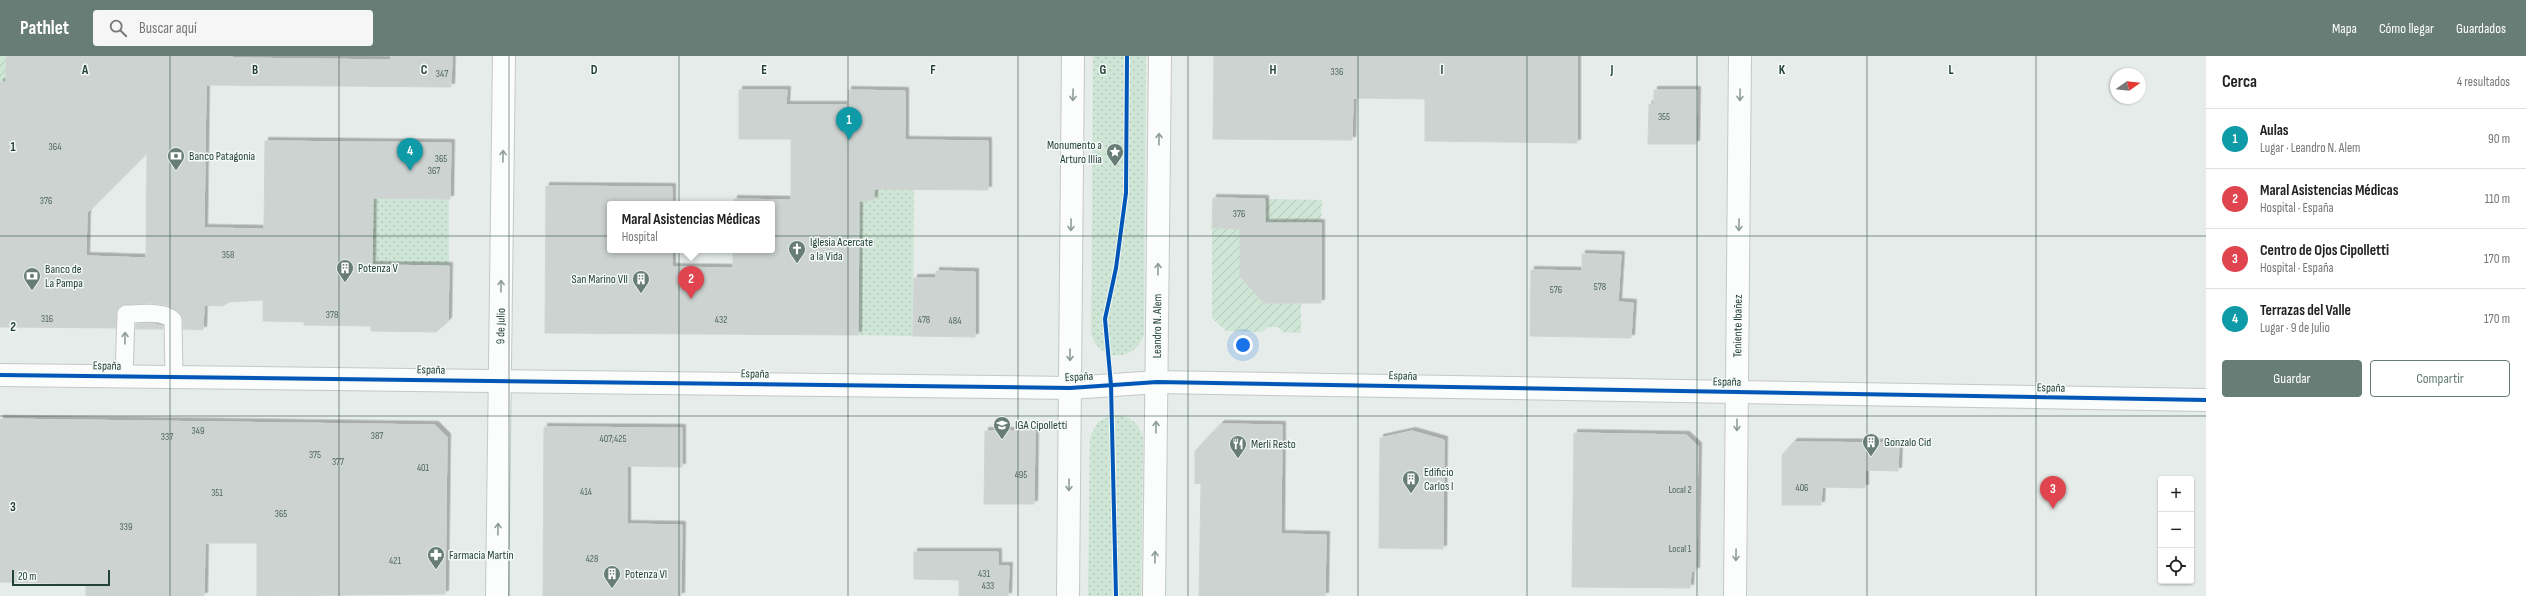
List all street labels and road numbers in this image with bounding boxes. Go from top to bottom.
street label: Leandro N. Alem [1149,293,1165,358]
street label: Teniente Ibañez [1730,294,1745,358]
street label: 9 de Julio [493,308,508,344]
street label: España [93,358,122,374]
street label: España [417,362,446,378]
street label: España [741,366,770,382]
street label: España [1388,368,1418,384]
street label: España [1064,369,1094,385]
street label: España [1713,374,1742,390]
street label: España [2037,380,2066,396]

